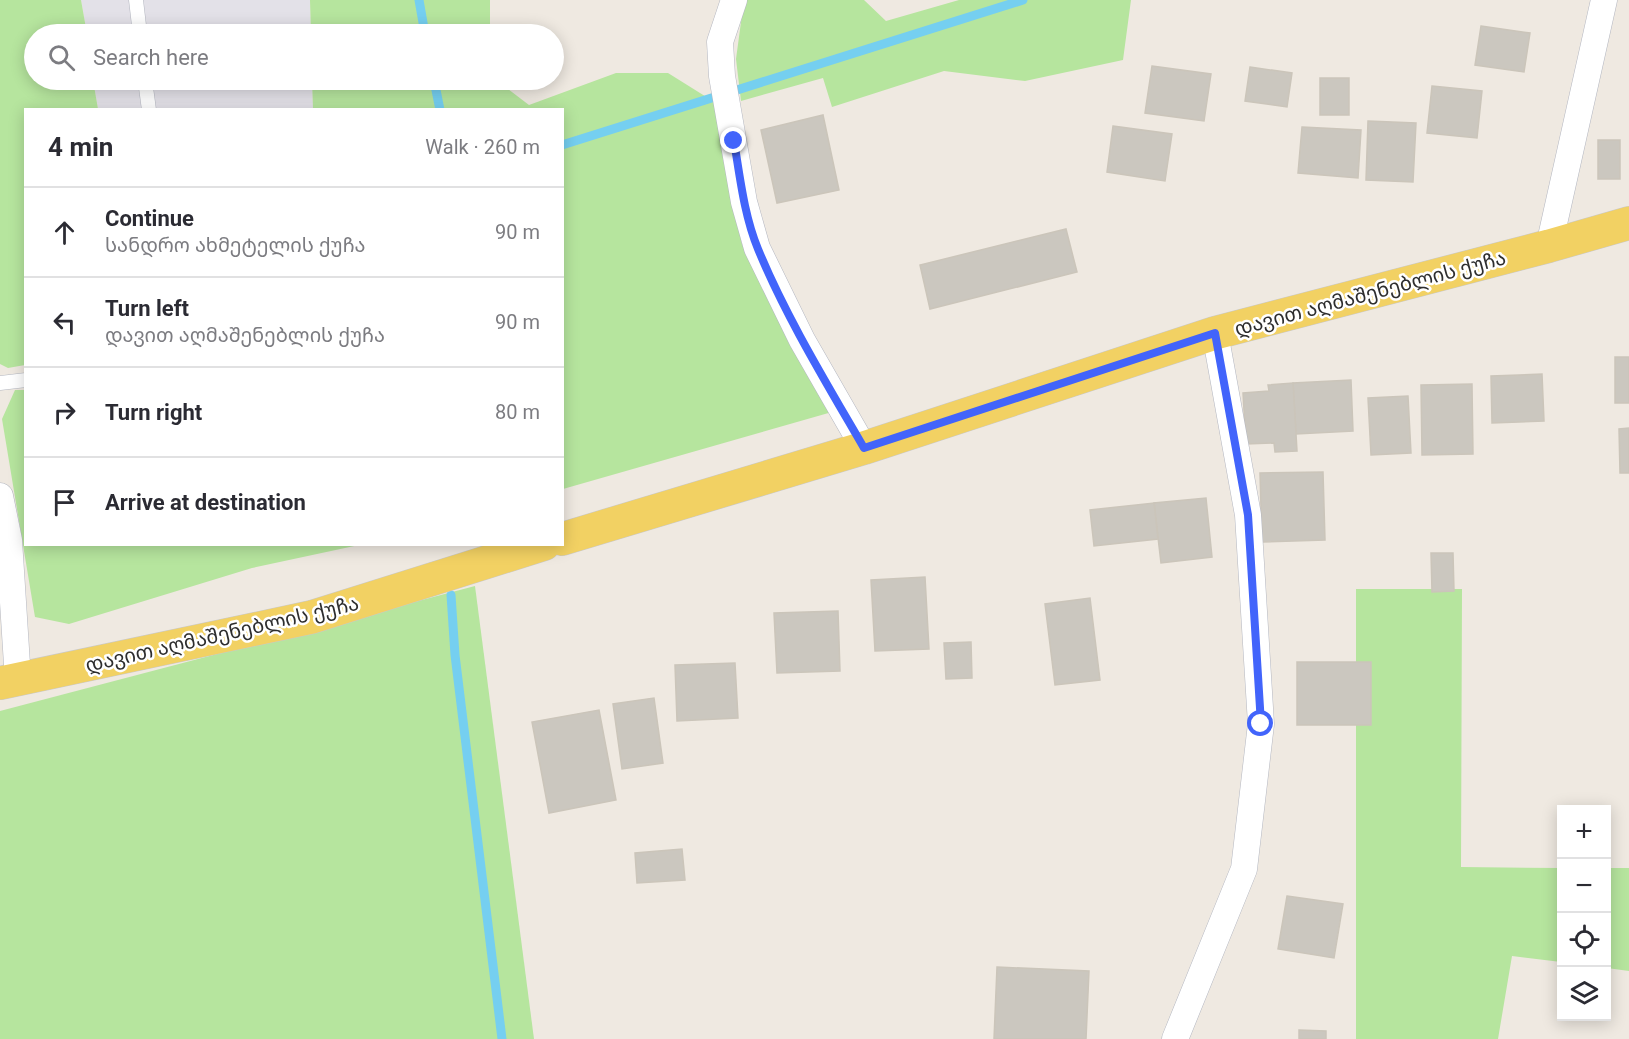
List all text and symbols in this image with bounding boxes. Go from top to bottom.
search box [24,24,564,90]
icon: search [45,41,78,74]
text: Search here [93,45,209,70]
route end [720,127,746,153]
text: 4 min [48,132,113,162]
text: Walk · 260 m [425,135,540,159]
text: Continue [105,206,194,231]
icon: ahead [48,216,81,249]
text: 90 m [495,220,540,244]
text: სანდრო ახმეტელის ქუჩა [105,233,366,257]
street label: დავით აღმაშენებლის ქუჩა [1232,245,1509,342]
text: Turn left [105,296,189,321]
icon: left [48,306,81,339]
text: 90 m [495,310,540,334]
text: დავით აღმაშენებლის ქუჩა [105,323,385,347]
icon: right [48,396,81,429]
text: Turn right [105,400,202,425]
text: 80 m [495,400,540,424]
icon: arrive [48,486,81,519]
text: Arrive at destination [105,490,306,515]
street label: დავით აღმაშენებლის ქუჩა [83,591,361,678]
route start [1247,710,1273,736]
map controls [1557,805,1611,1021]
button: + [1557,805,1611,859]
button: − [1557,859,1611,913]
button: locate [1557,913,1611,967]
button: layers [1557,967,1611,1021]

